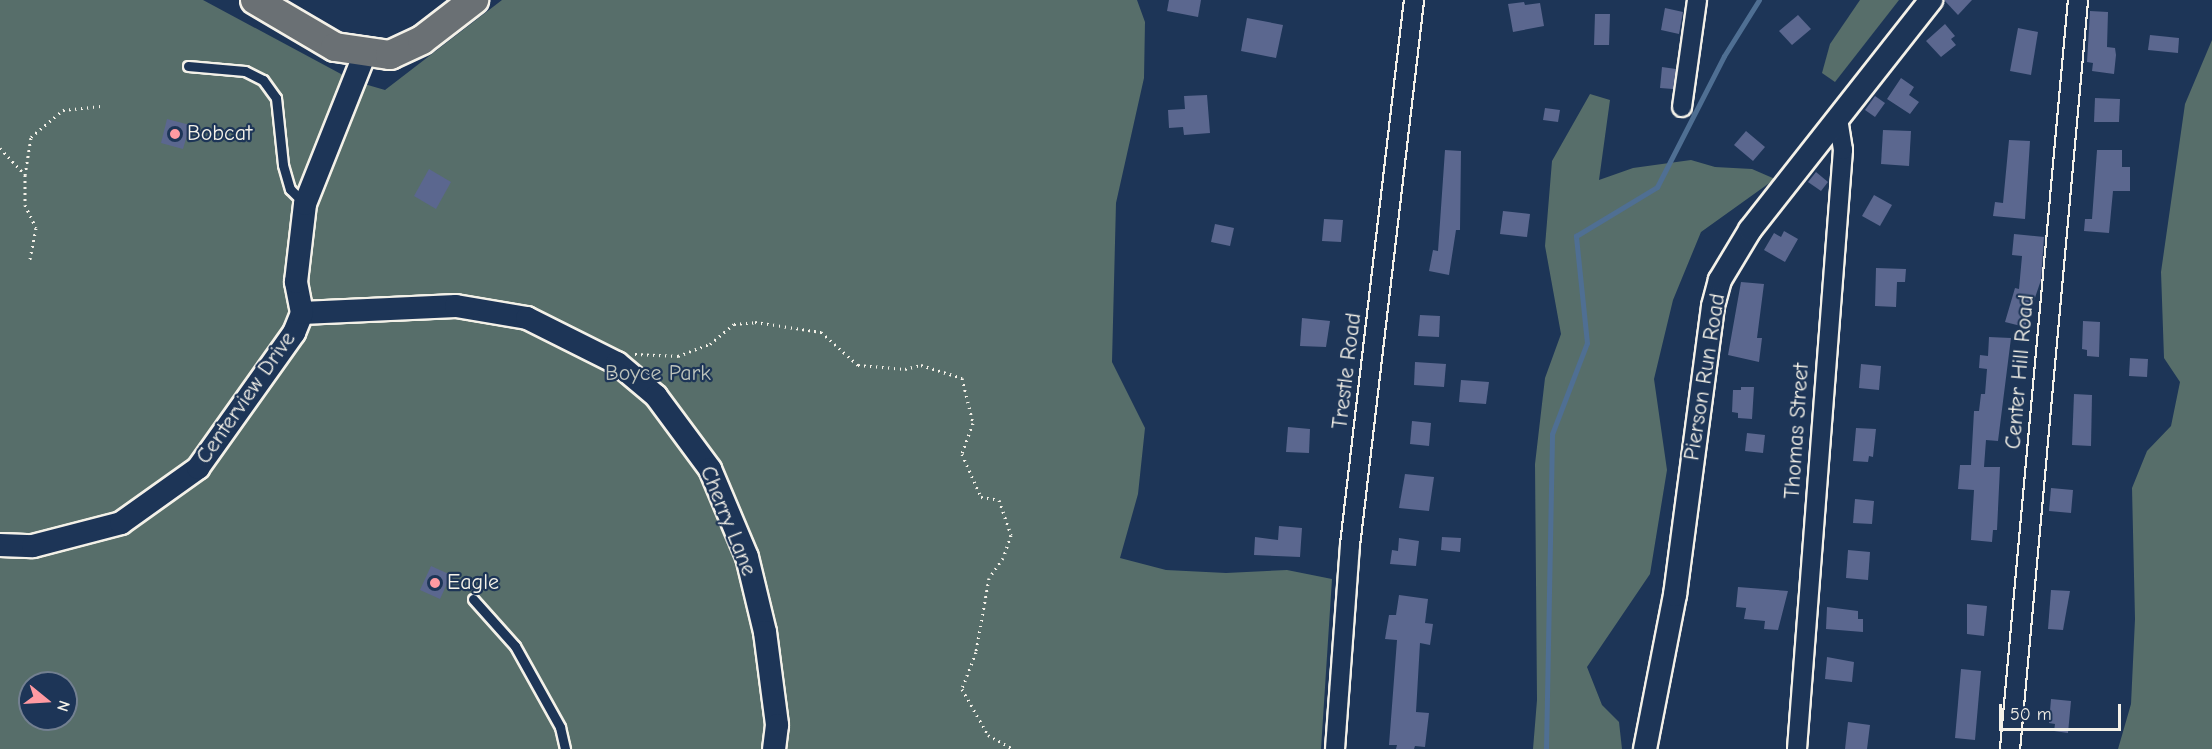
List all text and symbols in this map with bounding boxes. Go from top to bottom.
place label: Bobcat [187,121,252,147]
marker: Bobcat [168,127,182,141]
street label: Pierson Run Road [1679,292,1731,462]
street label: Center Hill Road [2000,294,2040,450]
street label: Trestle Road [1327,311,1367,431]
street label: Centerview Drive [191,327,301,469]
park label: Boyce Park [605,361,711,387]
street label: Thomas Street [1779,362,1815,500]
street label: Cherry Lane [694,462,762,580]
place label: Eagle [447,570,499,596]
marker: Eagle [428,576,442,590]
north arrow [18,671,78,731]
scale bar [2002,692,2124,730]
text: N [53,698,73,714]
text: 50 m [2010,704,2052,725]

